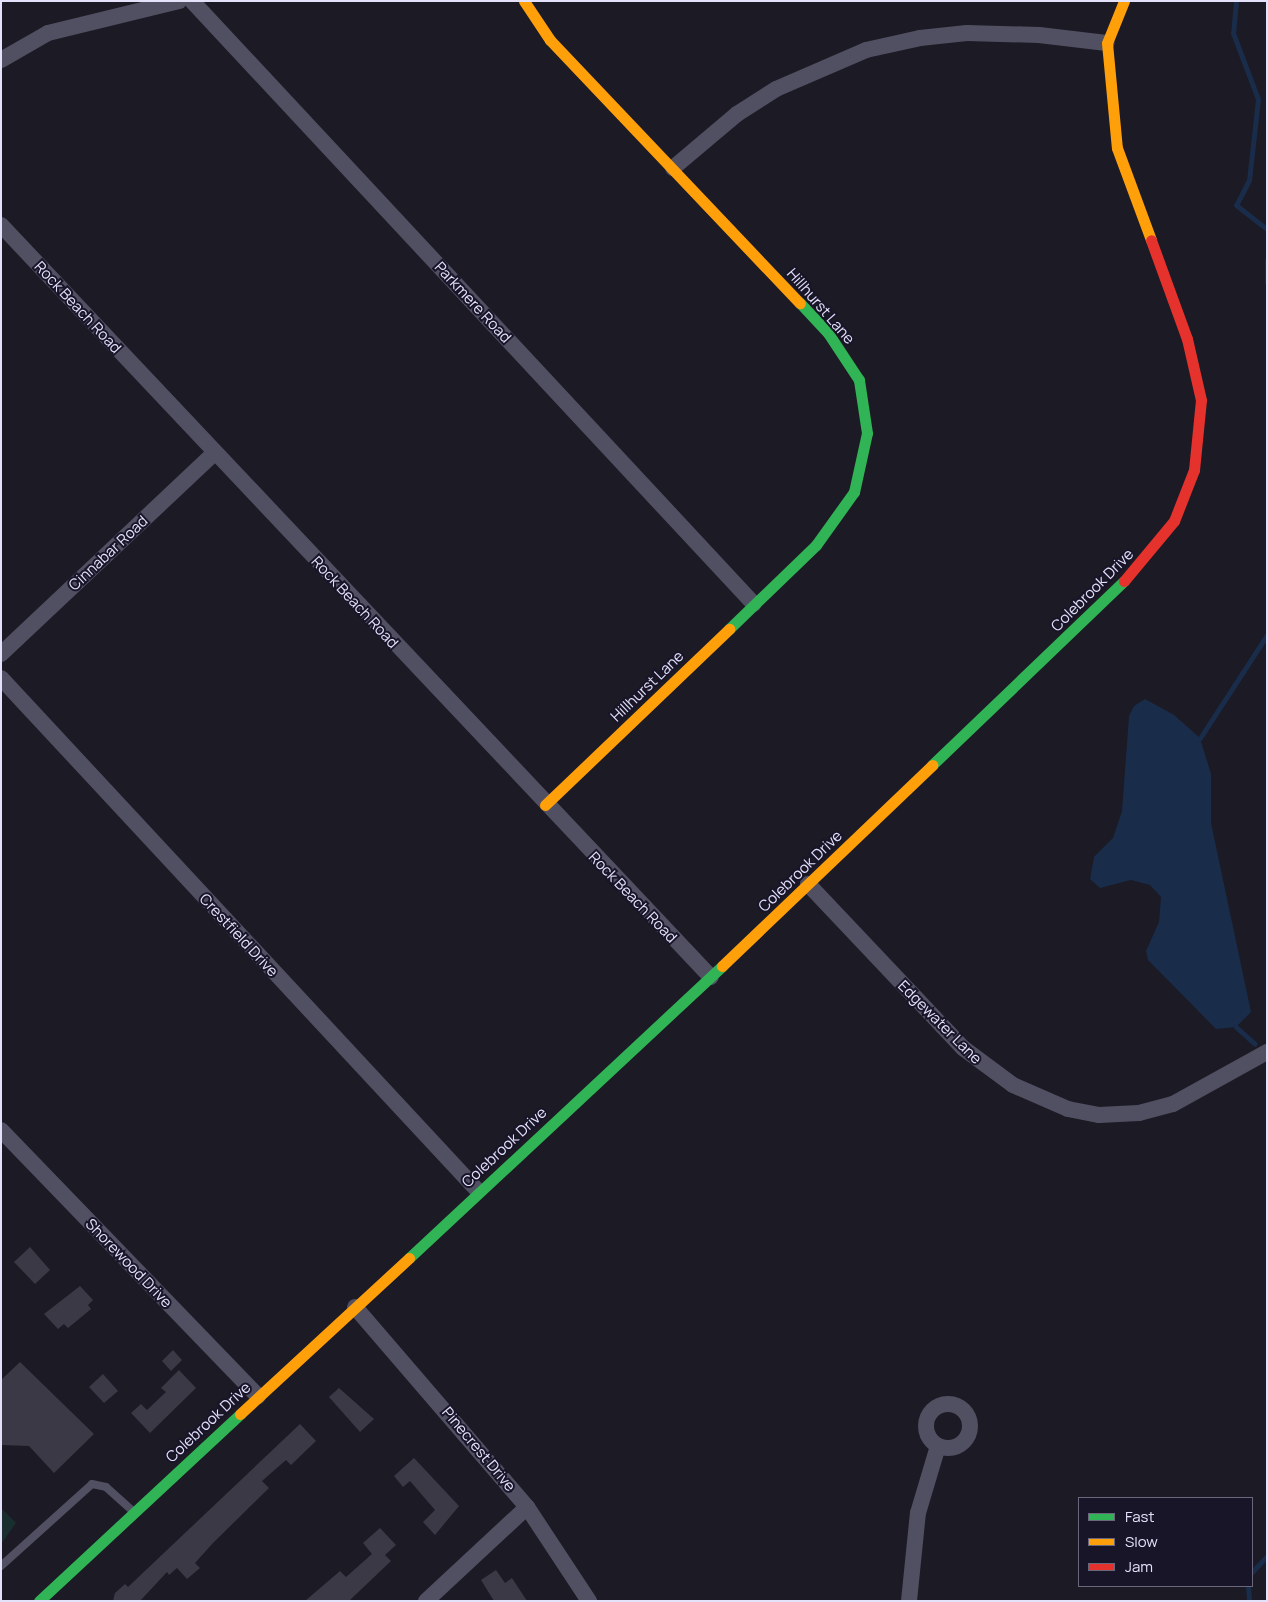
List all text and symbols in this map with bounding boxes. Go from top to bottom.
street label: Rock Beach Road [31,257,125,357]
street label: Parkmere Road [431,258,515,346]
street label: Hillhurst Lane [783,265,859,347]
street label: Cinnabar Road [65,512,151,594]
street label: Colebrook Drive [1047,545,1137,635]
street label: Rock Beach Road [308,552,402,652]
street label: Hillhurst Lane [607,647,687,725]
street label: Colebrook Drive [754,827,846,915]
street label: Rock Beach Road [585,848,681,946]
street label: Crestfield Drive [196,890,282,980]
street label: Edgewater Lane [895,977,985,1067]
street label: Colebrook Drive [458,1103,550,1191]
street label: Shorewood Drive [82,1215,176,1311]
street label: Colebrook Drive [162,1378,254,1466]
street label: Pinecrest Drive [439,1403,519,1495]
legend [1078,1497,1253,1587]
text: Fast [1125,1506,1154,1527]
text: Slow [1125,1531,1158,1552]
text: Jam [1125,1556,1153,1577]

